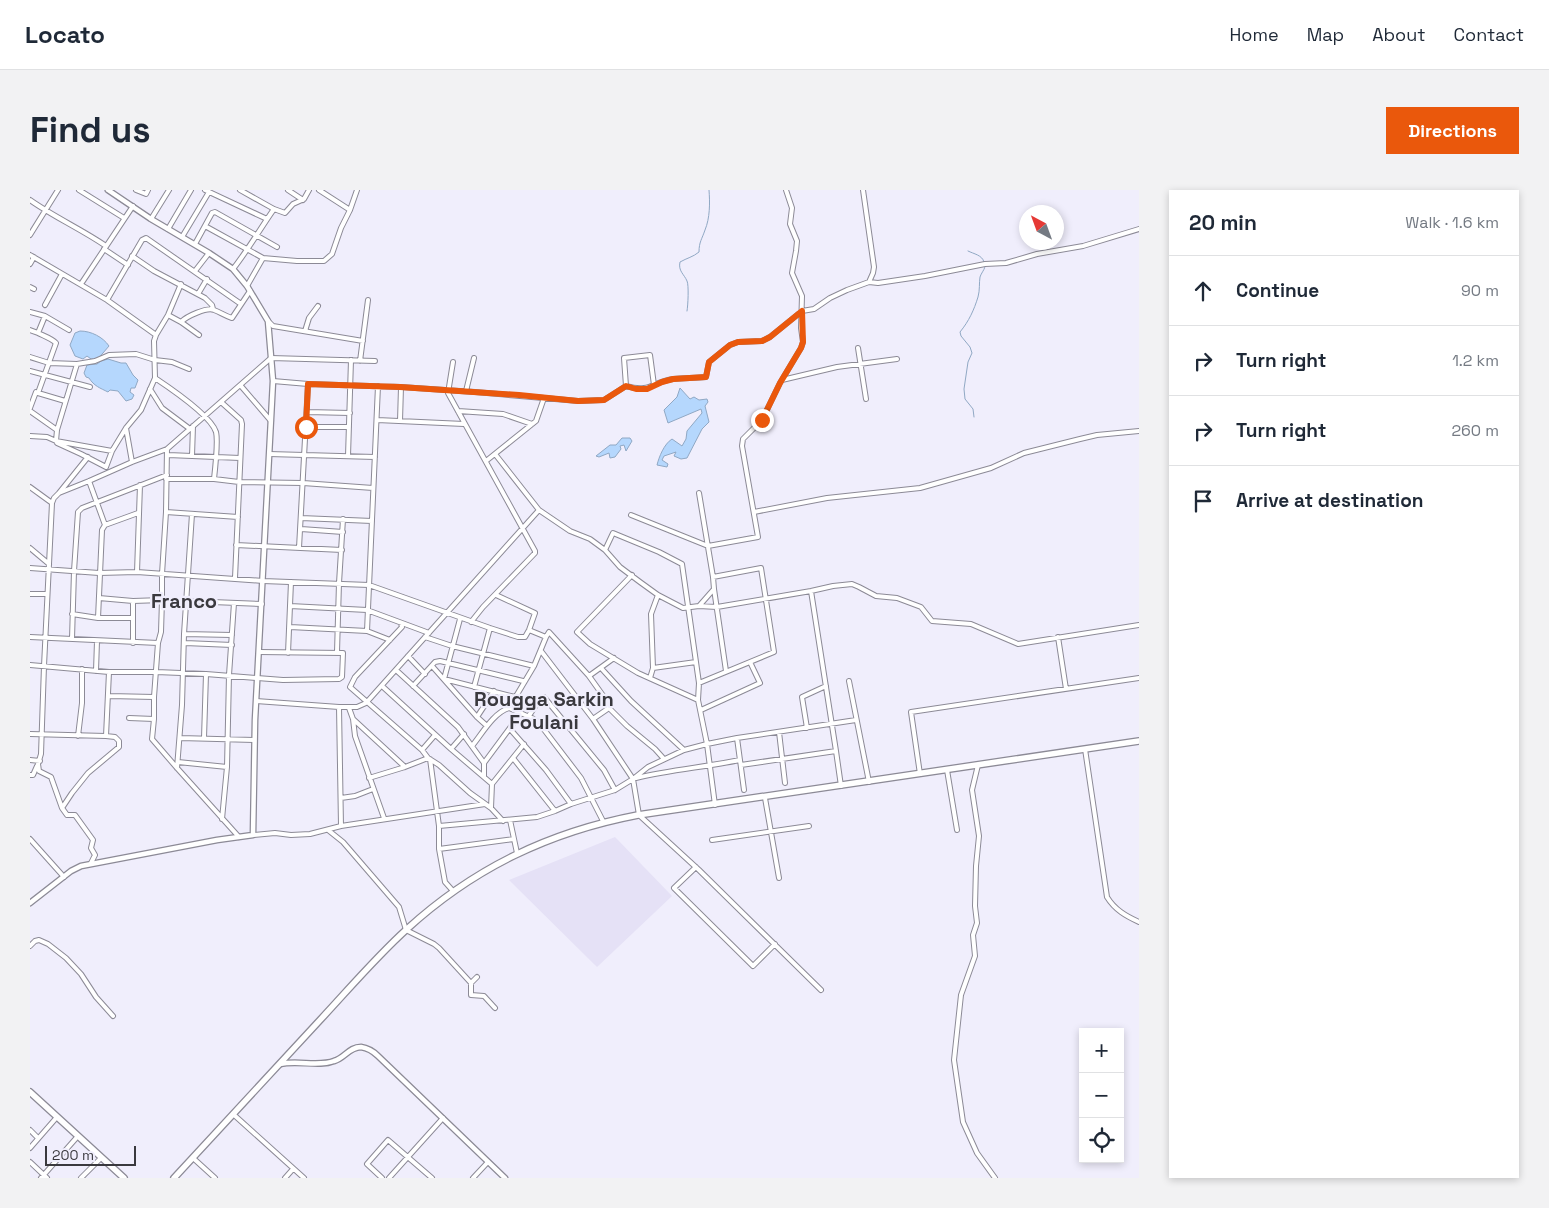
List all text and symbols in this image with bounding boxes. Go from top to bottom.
text: Locato [25,19,105,50]
text: Home [1230,23,1279,46]
text: Map [1307,23,1344,46]
text: About [1372,23,1426,46]
text: Contact [1454,23,1524,46]
button: Directions [1386,107,1519,154]
text: Find us [30,108,151,152]
north arrow [1019,205,1064,250]
text: 20 min [1189,209,1257,236]
text: Walk · 1.6 km [1405,212,1499,233]
icon: ahead [1189,277,1217,305]
text: Continue [1236,278,1319,303]
text: 90 m [1461,280,1499,301]
icon: right [1189,347,1217,375]
text: Turn right [1236,348,1326,373]
text: 1.2 km [1452,350,1499,371]
route end [751,409,774,432]
route start [295,416,318,439]
icon: right [1189,417,1217,445]
text: Turn right [1236,418,1326,443]
text: 260 m [1451,420,1499,441]
icon: arrive [1189,487,1217,515]
text: Arrive at destination [1236,488,1424,513]
district label: Franco [151,588,217,614]
district label: Rougga Sarkin Foulani [474,686,614,735]
map controls [1079,1028,1124,1163]
button: + [1079,1028,1124,1073]
button: − [1079,1073,1124,1118]
button: locate [1079,1118,1124,1163]
scale bar [45,1143,136,1166]
text: 200 m [52,1146,94,1164]

